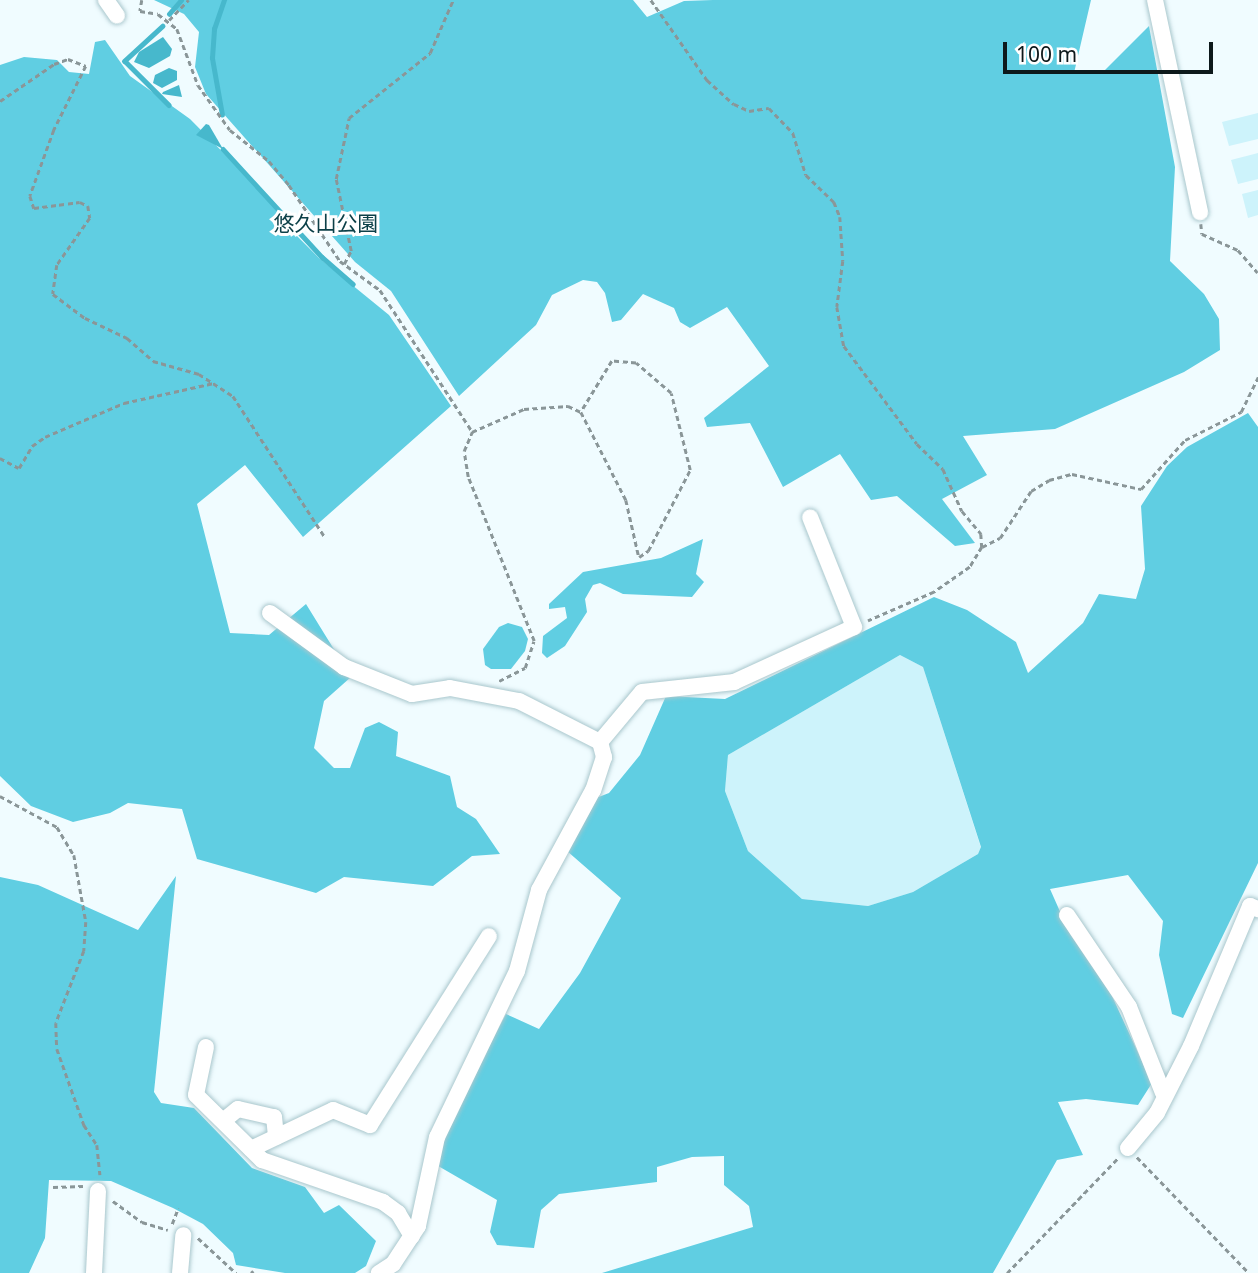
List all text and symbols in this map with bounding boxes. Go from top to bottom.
scale bar [1006,28,1216,72]
text: 100 m [1016,40,1077,68]
park label: 悠久山公園 [274,210,378,236]

